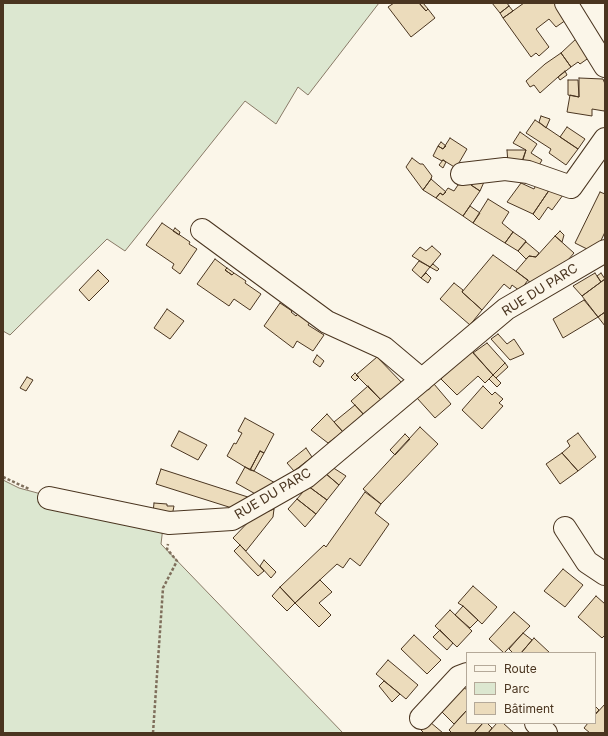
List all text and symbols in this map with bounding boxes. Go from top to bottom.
street label: RUE DU PARC [499,260,581,320]
street label: RUE DU PARC [232,465,314,523]
legend [466,652,596,724]
text: Route [504,661,537,676]
text: Parc [504,681,530,696]
text: Bâtiment [504,701,554,716]

